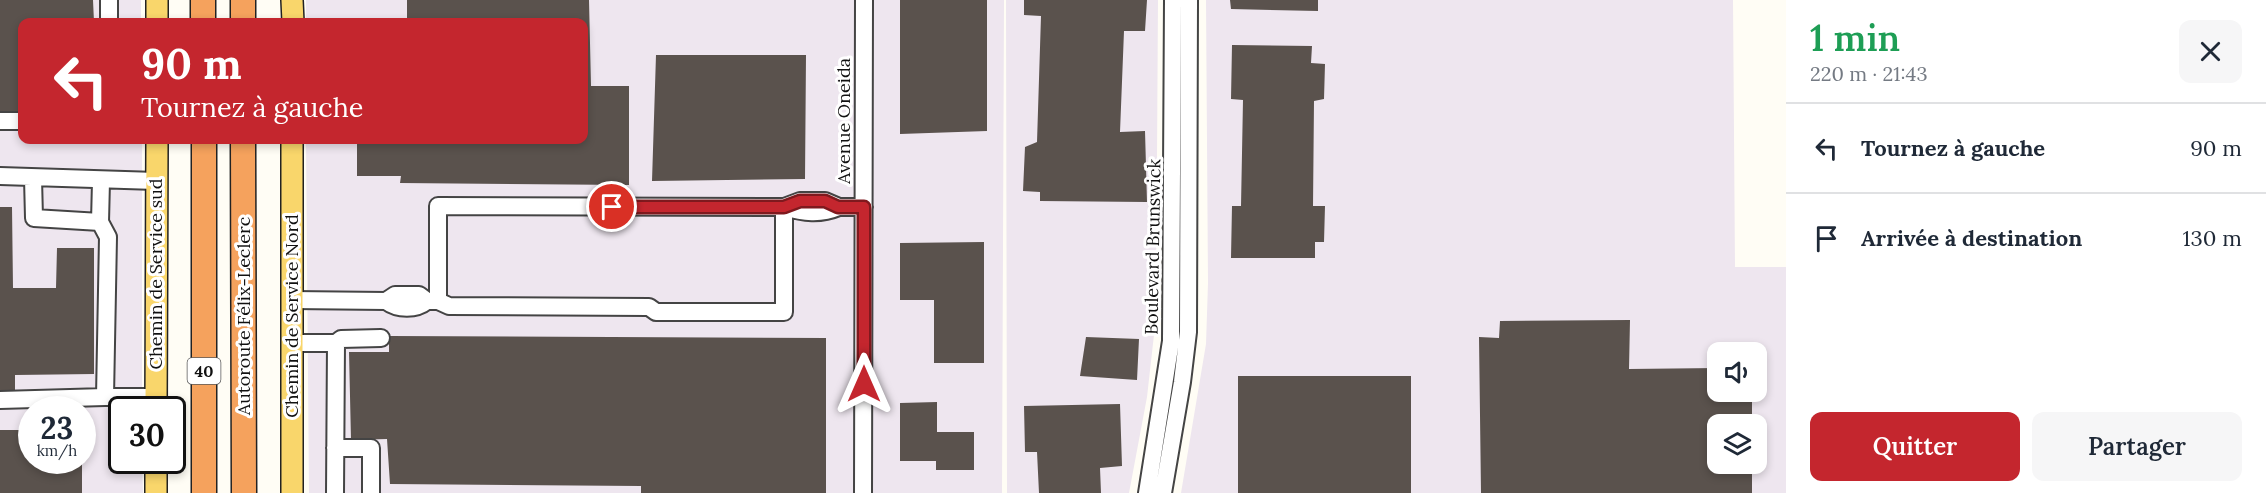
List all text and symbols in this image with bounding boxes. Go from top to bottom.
text: 1 min [1810,15,1900,61]
button: close [2179,20,2242,83]
text: 90 m [141,37,242,91]
icon: left [42,42,120,120]
street label: Avenue Oneida [832,58,855,185]
text: 220 m · 21:43 [1810,61,1928,86]
text: Tournez à gauche [141,90,364,124]
icon: left [1810,132,1843,165]
text: Tournez à gauche [1861,134,2045,162]
text: 90 m [2190,134,2242,162]
street label: Boulevard Brunswick [1139,158,1166,335]
street label: Chemin de Service sud [144,178,167,370]
pin [586,181,637,232]
icon: arrive [595,190,628,223]
street label: Chemin de Service Nord [280,214,303,418]
street label: Autoroute Félix-Leclerc [232,217,255,416]
icon: arrive [1810,222,1843,255]
text: Arrivée à destination [1861,224,2082,252]
text: 130 m [2183,224,2242,252]
map controls [1707,342,1767,474]
button: sound [1707,342,1767,402]
position arrow [832,352,896,416]
road number: 40 [188,358,220,384]
speed limit sign: 30 [108,396,186,474]
text: 23 [41,409,73,447]
button: Quitter [1810,412,2020,481]
button: Partager [2032,412,2242,481]
button: layers [1707,414,1767,474]
text: km/h [37,441,77,460]

